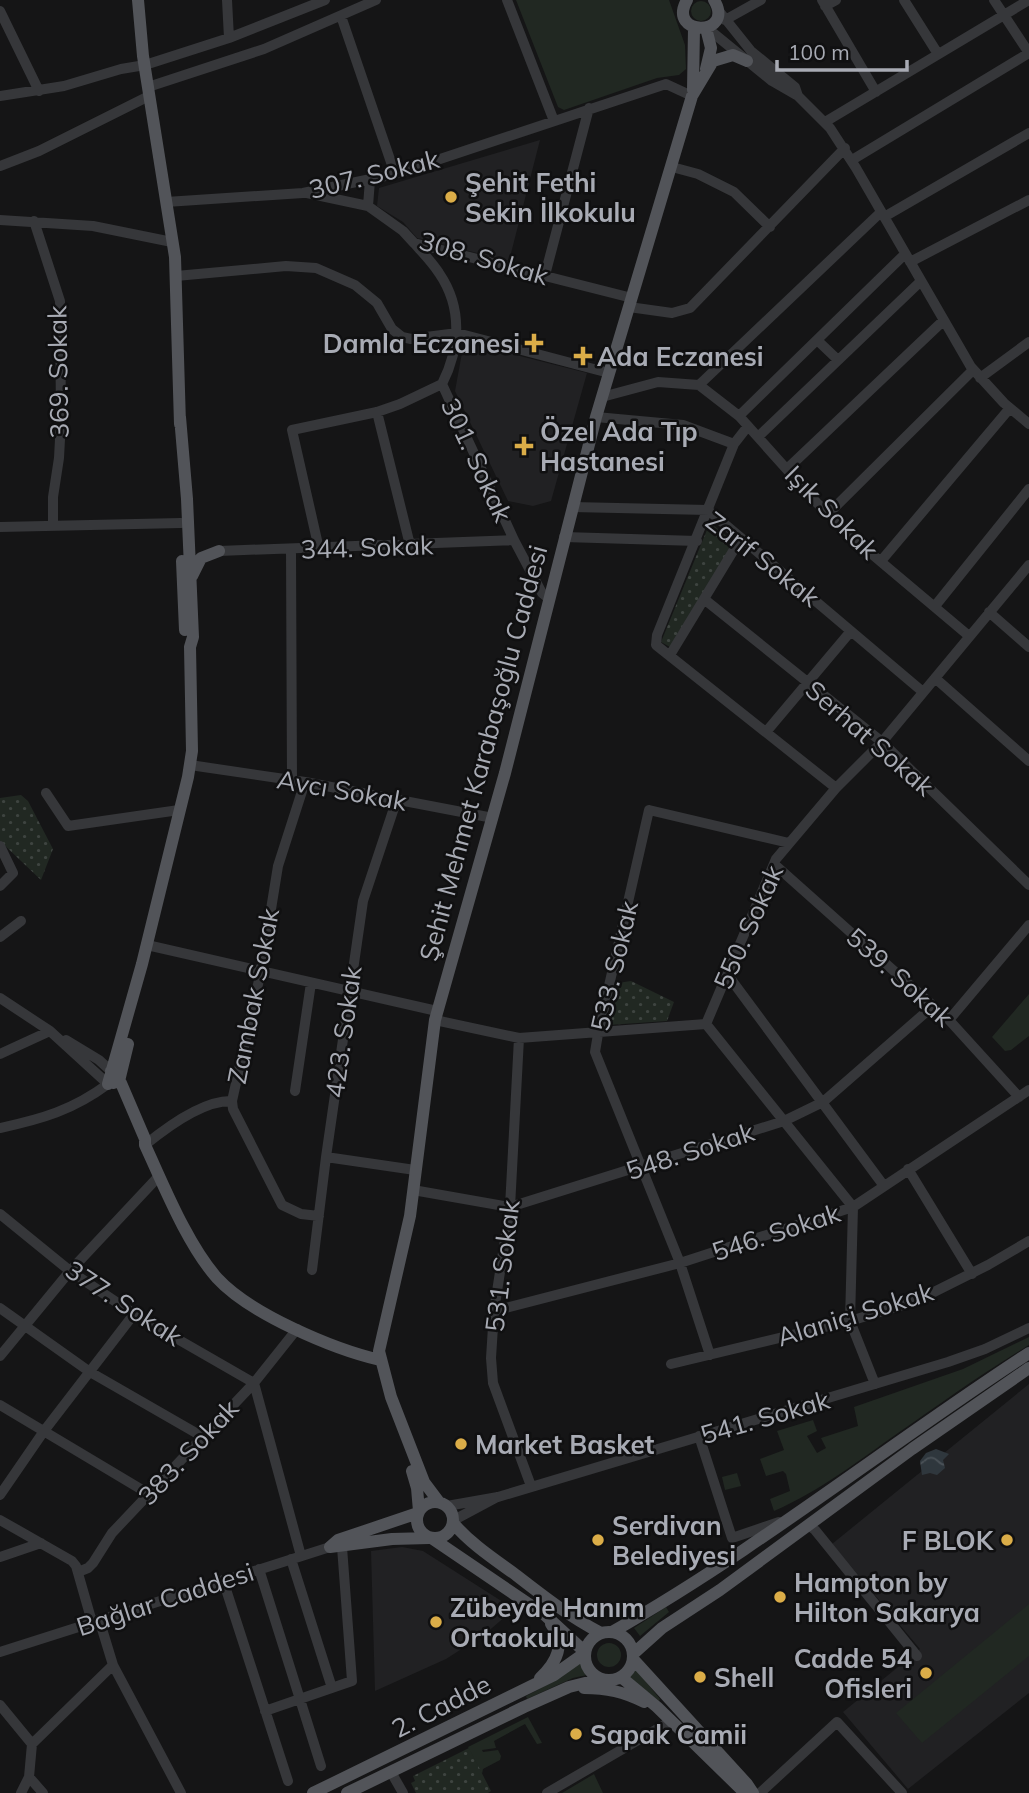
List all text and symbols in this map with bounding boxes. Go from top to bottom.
scale bar [777,28,906,72]
text: 100 m [788,39,850,65]
street label: 307. Sokak [306,142,443,206]
place label: Şehit Fethi Sekin İlkokulu [465,166,636,229]
marker: Şehit Fethi Sekin İlkokulu [443,189,459,205]
street label: 308. Sokak [416,224,553,292]
street label: 369. Sokak [40,305,76,439]
place label: Damla Eczanesi [323,327,520,360]
marker: Damla Eczanesi [526,335,542,351]
place label: Ada Eczanesi [597,340,764,373]
marker: Ada Eczanesi [575,348,591,364]
street label: 301. Sokak [434,393,520,528]
place label: Özel Ada Tıp Hastanesi [540,415,698,478]
marker: Özel Ada Tıp Hastanesi [514,436,534,456]
street label: Işık Sokak [778,458,886,566]
street label: Zarif Sokak [700,504,827,614]
street label: 344. Sokak [300,528,435,566]
street label: Şehit Mehmet Karabaşoğlu Caddesi [412,541,554,965]
street label: Serhat Sokak [799,673,942,803]
street label: Avcı Sokak [275,762,410,818]
street label: 550. Sokak [706,859,790,994]
street label: 533. Sokak [583,897,645,1034]
street label: Zambak Sokak [220,905,286,1087]
street label: 539. Sokak [840,920,961,1034]
street label: 423. Sokak [317,963,369,1100]
street label: 548. Sokak [622,1115,759,1187]
street label: 546. Sokak [708,1196,845,1268]
street label: 531. Sokak [478,1197,527,1334]
street label: 377. Sokak [59,1253,189,1353]
street label: Alaniçi Sokak [773,1274,938,1353]
street label: 541. Sokak [697,1383,834,1451]
street label: 383. Sokak [131,1392,246,1512]
place label: Market Basket [475,1428,655,1461]
marker: Market Basket [453,1436,469,1452]
place label: Serdivan Belediyesi [612,1509,736,1572]
place label: F BLOK [902,1524,995,1557]
marker: Serdivan Belediyesi [590,1532,606,1548]
marker: F BLOK [999,1532,1015,1548]
street label: Bağlar Caddesi [72,1555,258,1643]
place label: Hampton by Hilton Sakarya [794,1566,980,1629]
marker: Hampton by Hilton Sakarya [772,1589,788,1605]
place label: Zübeyde Hanım Ortaokulu [450,1591,645,1654]
marker: Zübeyde Hanım Ortaokulu [428,1614,444,1630]
place label: Cadde 54 Ofisleri [794,1642,912,1705]
place label: Shell [714,1661,774,1694]
marker: Cadde 54 Ofisleri [918,1665,934,1681]
street label: 2. Cadde [386,1667,496,1745]
marker: Shell [692,1669,708,1685]
place label: Sapak Camii [590,1718,747,1751]
marker: Sapak Camii [568,1726,584,1742]

